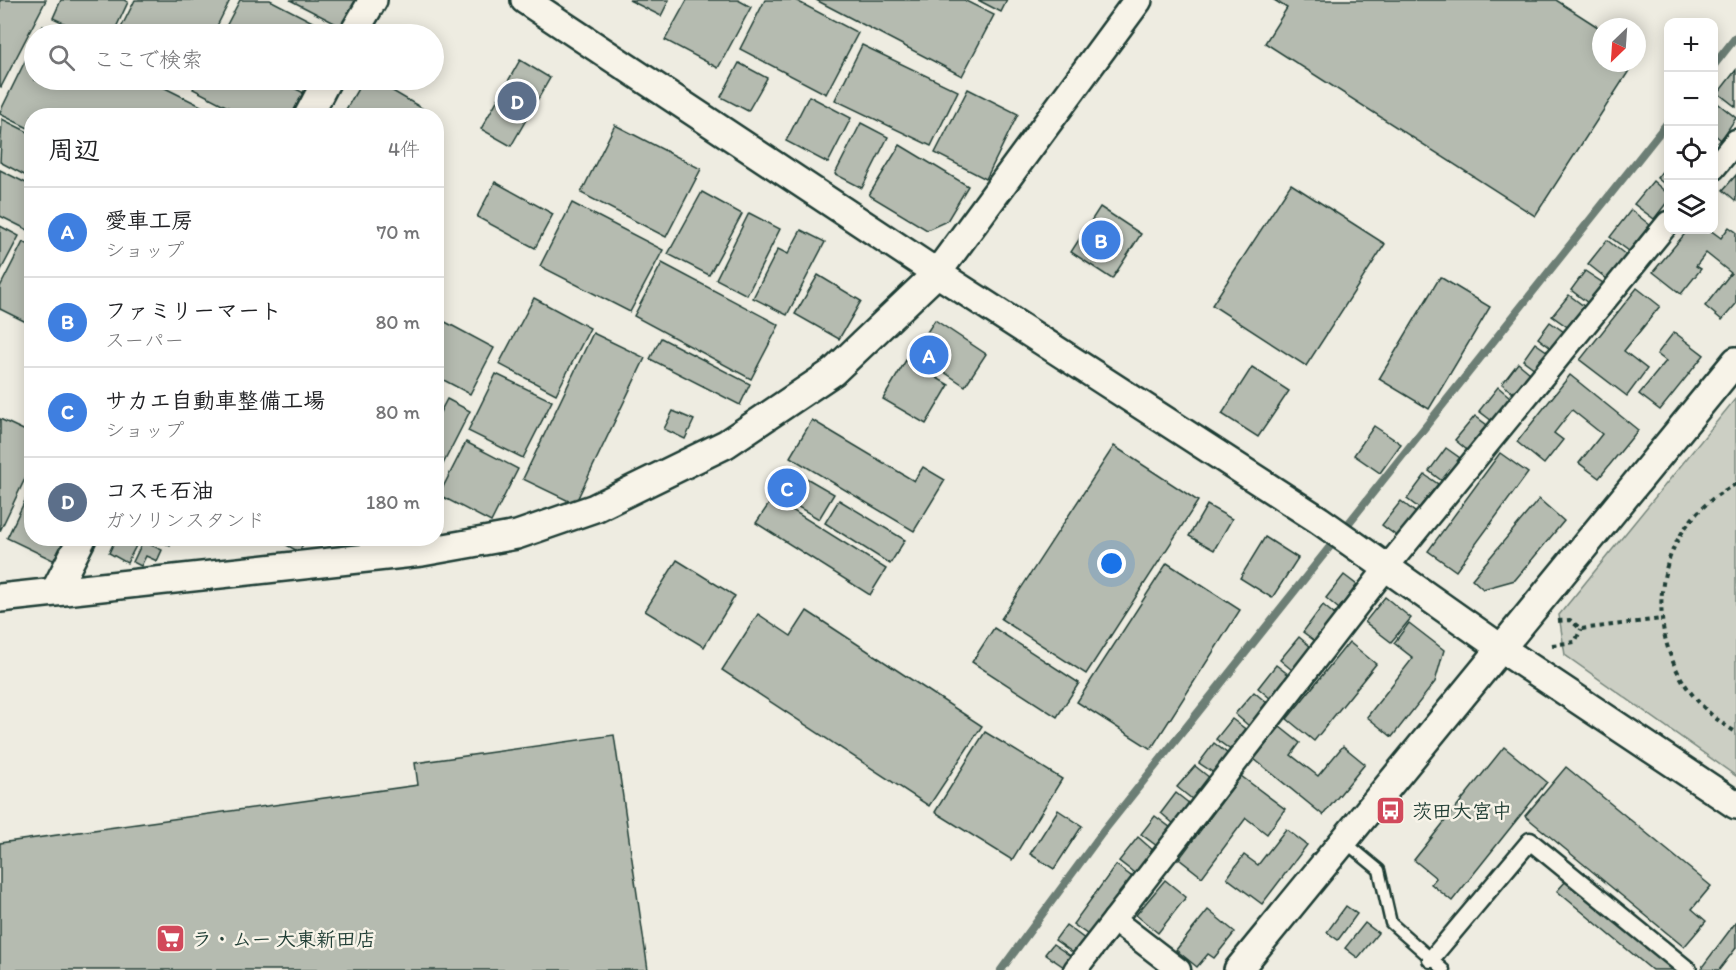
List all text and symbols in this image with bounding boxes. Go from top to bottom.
north arrow [1592,18,1646,72]
map controls [1664,18,1718,234]
button: + [1664,18,1718,72]
search box [24,24,444,90]
icon: search [45,41,78,74]
text: ここで検索 [93,46,203,73]
button: − [1664,72,1718,126]
pin: D [498,78,536,124]
button: locate [1664,126,1718,180]
text: 周辺 [48,134,100,166]
text: 4件 [388,137,420,161]
button: layers [1664,180,1718,234]
text: 愛車工房 [105,207,193,234]
pin: B [1082,218,1120,262]
text: A [61,220,74,244]
text: 70 m [376,220,420,244]
text: ショップ [105,238,184,262]
text: ファミリーマート [105,297,282,324]
text: B [61,310,74,334]
text: 80 m [375,310,420,334]
text: スーパー [105,328,184,352]
pin: A [910,332,948,378]
text: サカエ自動車整備工場 [105,387,325,414]
text: C [61,400,74,424]
text: 80 m [375,400,420,424]
text: ショップ [105,418,184,442]
pin: C [768,466,806,510]
text: コスモ石油 [105,477,214,504]
text: D [61,490,74,514]
text: 180 m [366,490,420,514]
text: ガソリンスタンド [105,508,265,532]
your location [1097,549,1126,578]
bus stop icon: 茨田大宮中 [1375,795,1407,827]
place label: 茨田大宮中 [1412,799,1512,823]
supermarket icon: ラ・ムー 大東新田店 [155,923,187,955]
place label: ラ・ムー 大東新田店 [192,927,376,951]

